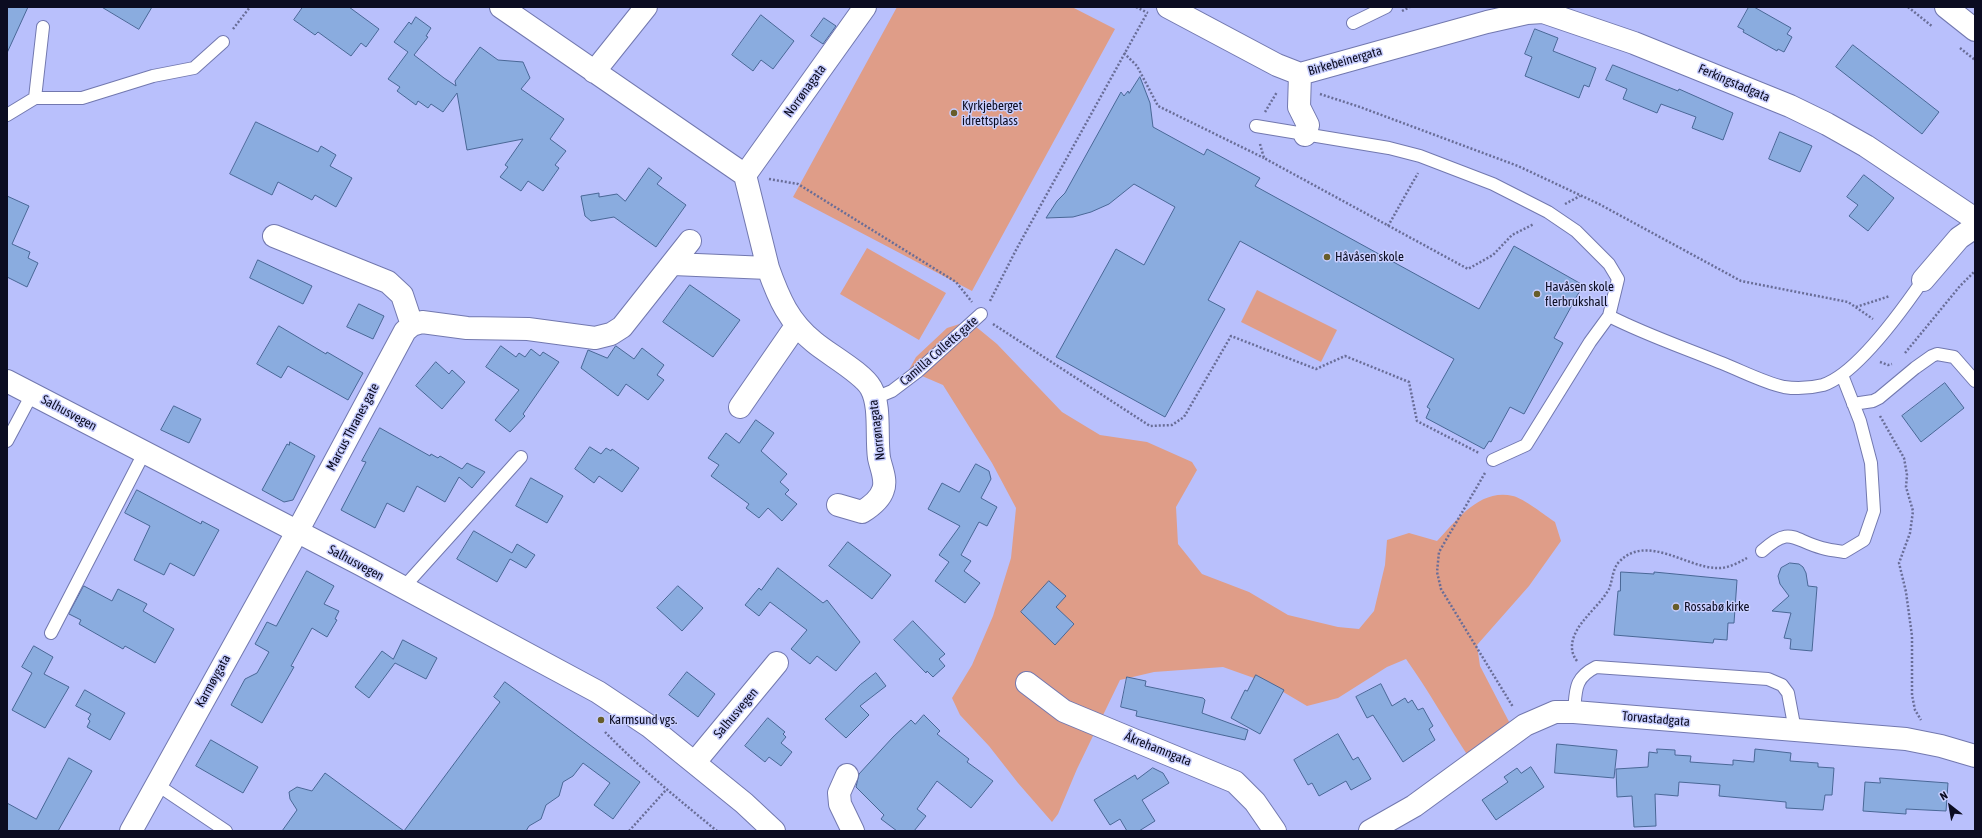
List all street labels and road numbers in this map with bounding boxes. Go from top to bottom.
street label: Birkebeinergata [1306,43,1384,79]
street label: Ferkingstadgata [1696,61,1772,105]
street label: Norrønagata [781,62,829,120]
street label: Camilla Colletts gate [897,313,981,389]
street label: Marcus Thranes gate [323,381,383,473]
street label: Salhusvegen [39,392,99,434]
street label: Norrønagata [866,399,888,461]
street label: Salhusvegen [326,542,386,584]
street label: Karmøygata [192,652,234,710]
street label: Salhusvegen [710,685,762,741]
street label: Torvastadgata [1622,708,1690,730]
street label: Åkrehamngata [1122,728,1194,770]

